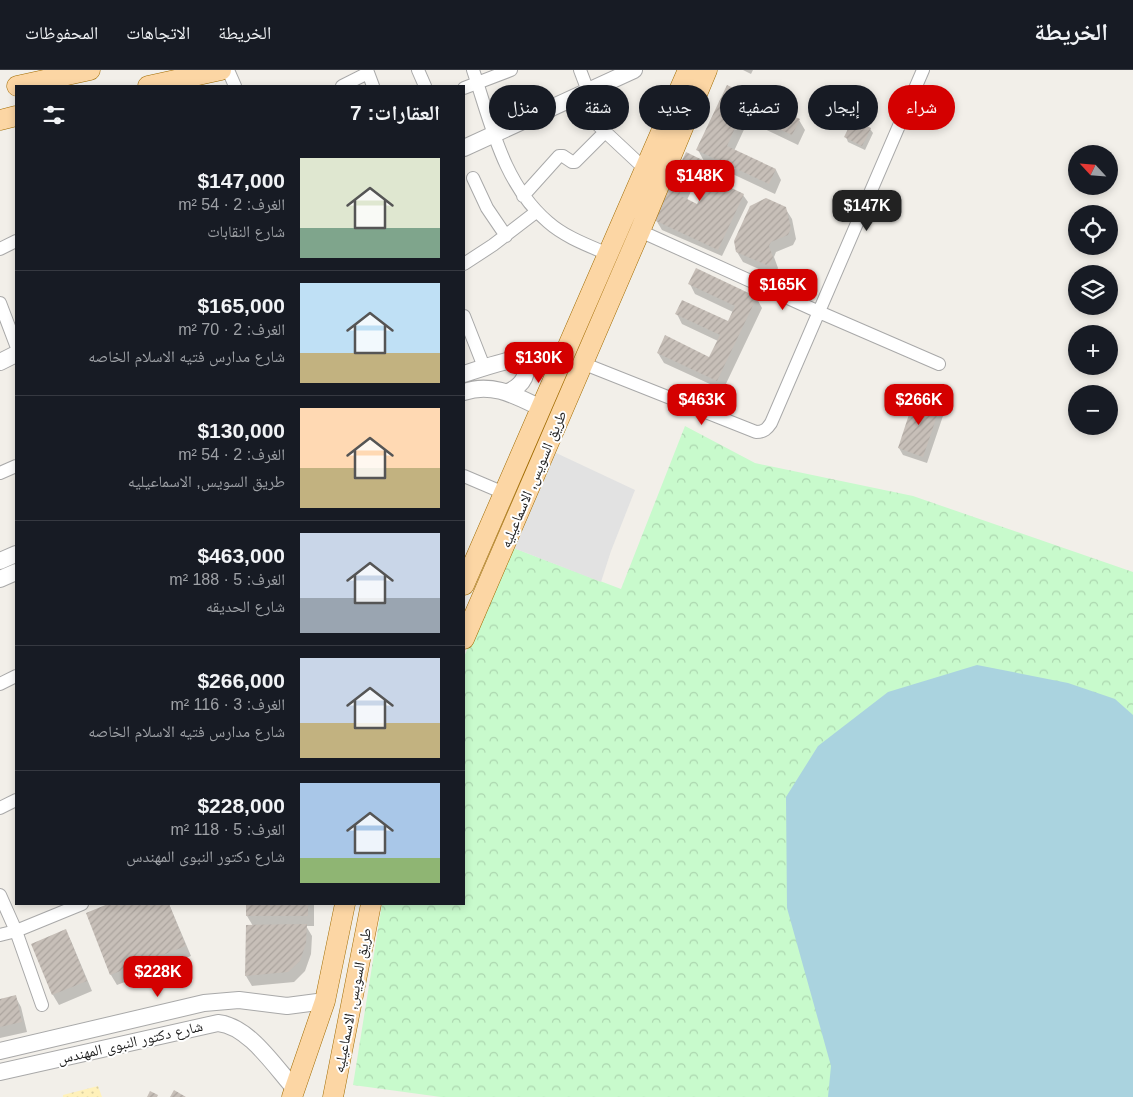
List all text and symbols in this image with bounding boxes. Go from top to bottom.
text: الخريطة [1034,18,1108,45]
text: المحفوظات [25,23,98,43]
text: الاتجاهات [126,23,190,43]
text: الخريطة [218,23,271,43]
chip: منزل [489,85,556,130]
chip: شقة [566,85,629,130]
chip: جديد [639,85,710,130]
chip: تصفية [720,85,798,130]
chip: إيجار [808,85,878,130]
chip: شراء [888,85,955,130]
icon: filters [40,101,68,129]
text: العقارات: 7 [350,101,440,124]
north arrow [1068,145,1118,195]
map controls [1068,145,1118,435]
pin: $148K [665,160,735,202]
text: $148K [676,167,724,184]
text: $147,000 [197,169,285,192]
icon: home [340,178,400,238]
pin: $147K [832,190,902,232]
text: الغرف: 2 · 54 m² [178,196,285,213]
text: $147K [843,197,891,214]
button: locate [1068,205,1118,255]
text: شارع النقابات [207,223,285,240]
button: layers [1068,265,1118,315]
pin: $165K [748,268,818,311]
text: $165K [759,276,807,293]
text: $165,000 [197,294,285,317]
icon: home [340,303,400,363]
text: الغرف: 2 · 70 m² [178,321,285,338]
button: + [1068,325,1118,375]
pin: $130K [504,342,574,384]
text: شارع مدارس فتيه الاسلام الخاصه [88,348,285,365]
text: $130K [515,349,563,366]
pin: $463K [667,384,737,426]
pin: $266K [884,384,954,426]
button: − [1068,385,1118,435]
text: $463K [678,391,726,408]
text: $266K [895,391,943,408]
street label: طريق السويس, الاسماعيليه [496,408,571,551]
text: $130,000 [197,419,285,442]
icon: home [340,428,400,488]
text: الغرف: 2 · 54 m² [178,446,285,463]
text: طريق السويس, الاسماعيليه [128,473,285,490]
text: $463,000 [197,544,285,567]
icon: home [340,553,400,613]
text: الغرف: 5 · 188 m² [169,571,285,588]
text: شارع الحديقه [206,598,285,615]
text: $266,000 [197,669,285,692]
icon: home [340,678,400,738]
text: الغرف: 3 · 116 m² [171,696,285,713]
text: شارع مدارس فتيه الاسلام الخاصه [88,723,285,740]
text: $228,000 [197,794,285,817]
icon: home [340,803,400,863]
text: الغرف: 5 · 118 m² [171,821,285,838]
text: شارع دكتور النبوى المهندس [126,848,285,865]
street label: طريق السويس, الاسماعيليه [330,926,376,1074]
pin: $228K [123,956,193,998]
text: $228K [134,963,182,980]
street label: شارع دكتور النبوى المهندس [56,1017,205,1069]

